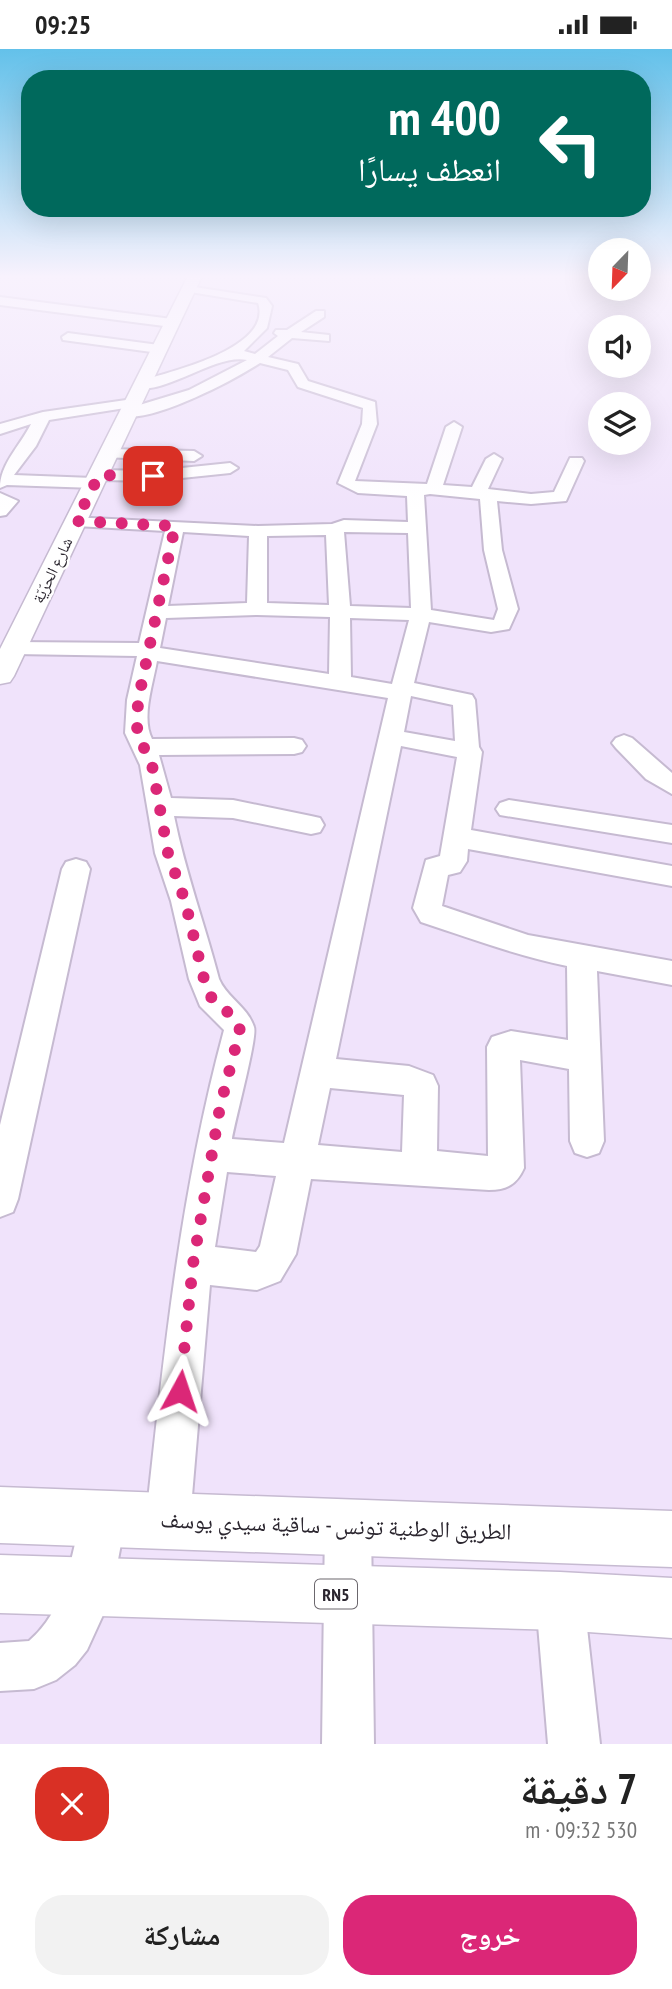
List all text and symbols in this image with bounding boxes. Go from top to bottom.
text: 09:25 [35,8,91,41]
text: 400 m [388,85,501,149]
icon: left [525,98,616,189]
text: انعطف يسارًا [358,148,501,190]
north arrow [588,238,651,301]
map controls [588,238,651,455]
button: sound [588,315,651,378]
button: layers [588,392,651,455]
pin [123,446,183,506]
icon: arrive [134,457,172,495]
street label: شارع الحرّيّة [27,534,77,607]
position arrow [143,1354,217,1428]
street label: الطريق الوطنية تونس - ساقية سيدي يوسف [160,1504,512,1550]
road number: RN5 [315,1579,357,1609]
text: 7 دقيقة [520,1761,637,1816]
button: close [35,1767,109,1841]
text: 530 m · 09:32 [525,1815,637,1844]
button: مشاركة [35,1895,329,1975]
button: خروج [343,1895,637,1975]

